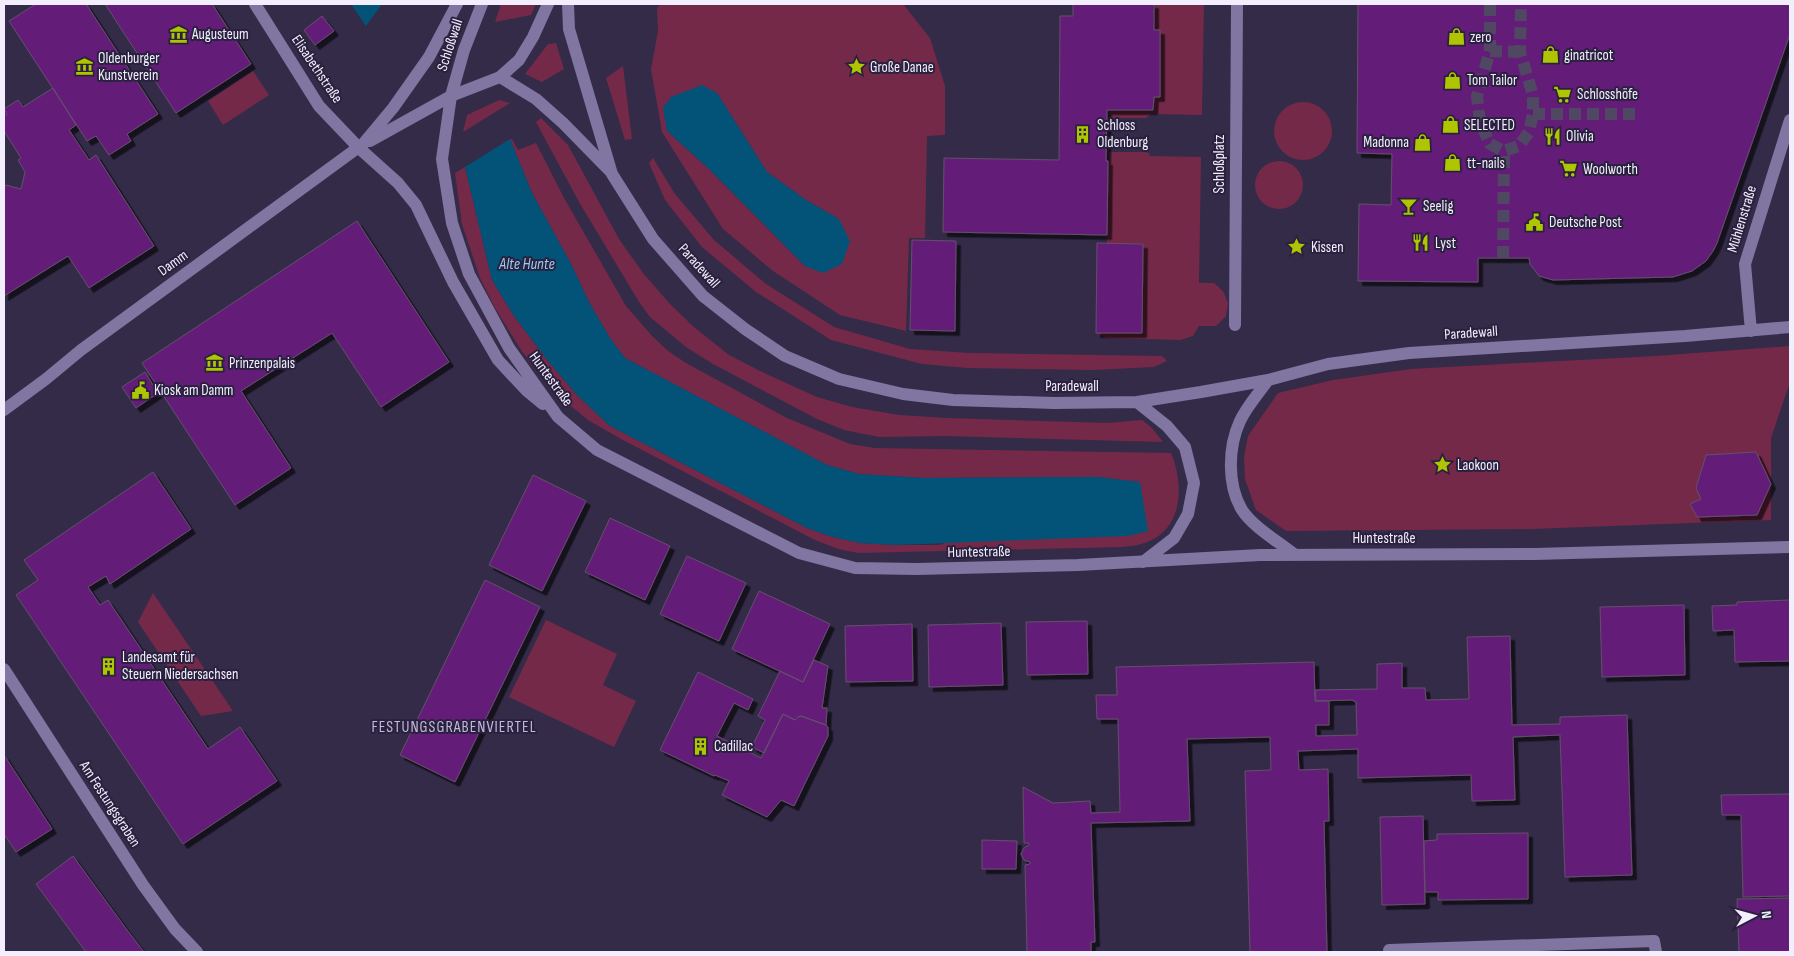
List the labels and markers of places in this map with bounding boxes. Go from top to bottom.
museum icon: Augusteum [168,24,188,44]
place label: Augusteum [191,25,249,44]
shop icon: zero [1446,27,1466,47]
place label: zero [1470,28,1492,47]
shop icon: ginatricot [1540,45,1560,65]
place label: ginatricot [1564,46,1614,65]
place label: Oldenburger Kunstverein [98,49,160,85]
museum icon: Oldenburger Kunstverein [74,57,94,77]
place icon: Große Danae [846,57,866,77]
place label: Große Danae [870,58,934,77]
shop icon: Tom Tailor [1443,70,1463,90]
place label: Tom Tailor [1467,71,1518,90]
supermarket icon: Schlosshöfe [1553,84,1573,104]
place label: Schlosshöfe [1577,85,1638,104]
shop icon: SELECTED [1440,115,1460,135]
place label: Schloss Oldenburg [1097,116,1148,152]
place label: SELECTED [1464,116,1515,135]
building icon: Schloss Oldenburg [1073,124,1093,144]
restaurant icon: Olivia [1542,126,1562,146]
place label: Olivia [1566,127,1594,146]
shop icon: Madonna [1413,132,1433,152]
place label: Madonna [1363,133,1409,152]
shop icon: tt-nails [1443,153,1463,173]
place label: tt-nails [1467,154,1505,173]
supermarket icon: Woolworth [1559,159,1579,179]
place label: Woolworth [1583,160,1638,179]
bar icon: Seelig [1399,196,1419,216]
place label: Seelig [1423,197,1453,216]
public building icon: Deutsche Post [1525,212,1545,232]
place label: Deutsche Post [1549,213,1622,232]
restaurant icon: Lyst [1411,233,1431,253]
place label: Lyst [1435,234,1456,253]
place icon: Kissen [1287,237,1307,257]
place label: Kissen [1311,238,1344,257]
museum icon: Prinzenpalais [205,353,225,373]
place label: Prinzenpalais [229,354,295,373]
public building icon: Kiosk am Damm [130,380,150,400]
place label: Kiosk am Damm [154,381,233,400]
place icon: Laokoon [1433,455,1453,475]
place label: Laokoon [1457,456,1499,475]
place label: Landesamt für Steuern Niedersachsen [122,648,239,684]
building icon: Landesamt für Steuern Niedersachsen [98,656,118,676]
building icon: Cadillac [690,736,710,756]
place label: Cadillac [714,737,753,756]

